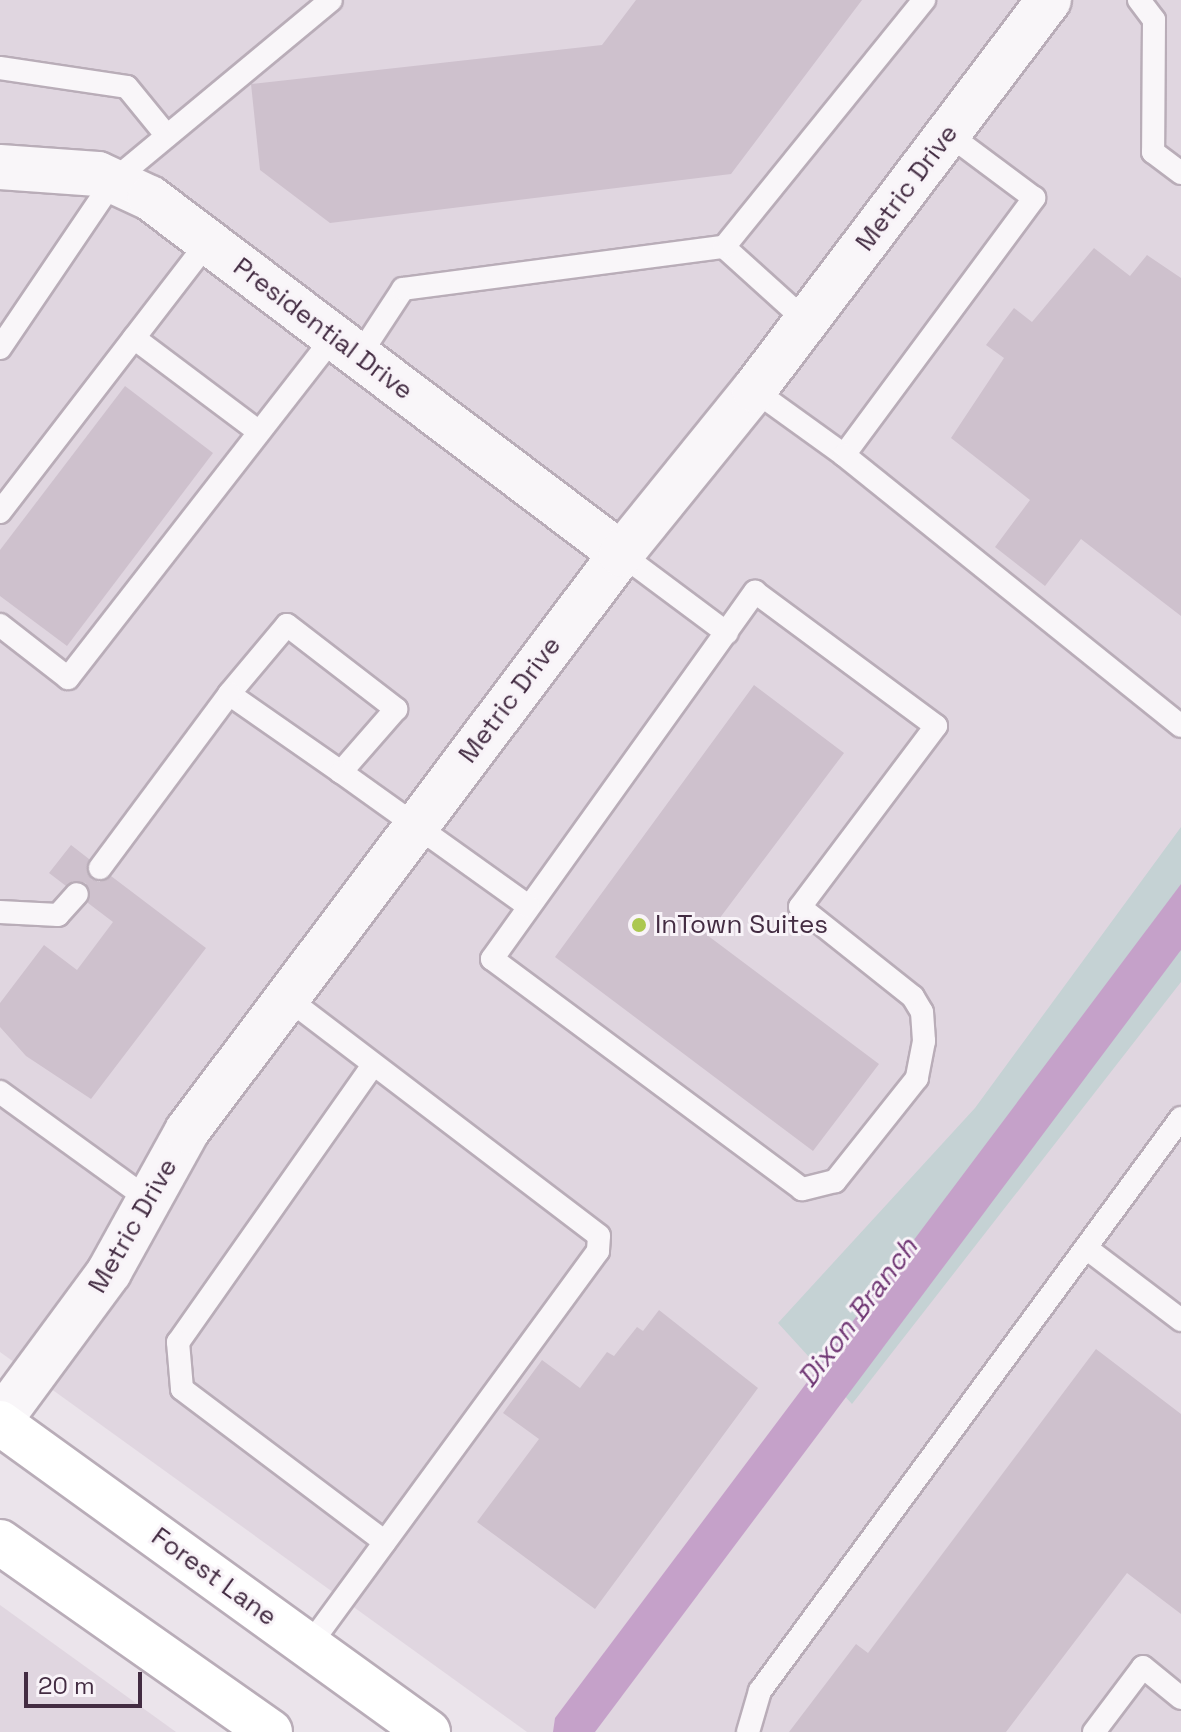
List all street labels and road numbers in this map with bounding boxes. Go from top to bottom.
street label: Metric Drive [849,119,965,257]
street label: Presidential Drive [227,251,419,407]
street label: Metric Drive [452,631,568,769]
street label: Metric Drive [82,1153,184,1299]
street label: Forest Lane [145,1521,283,1633]

